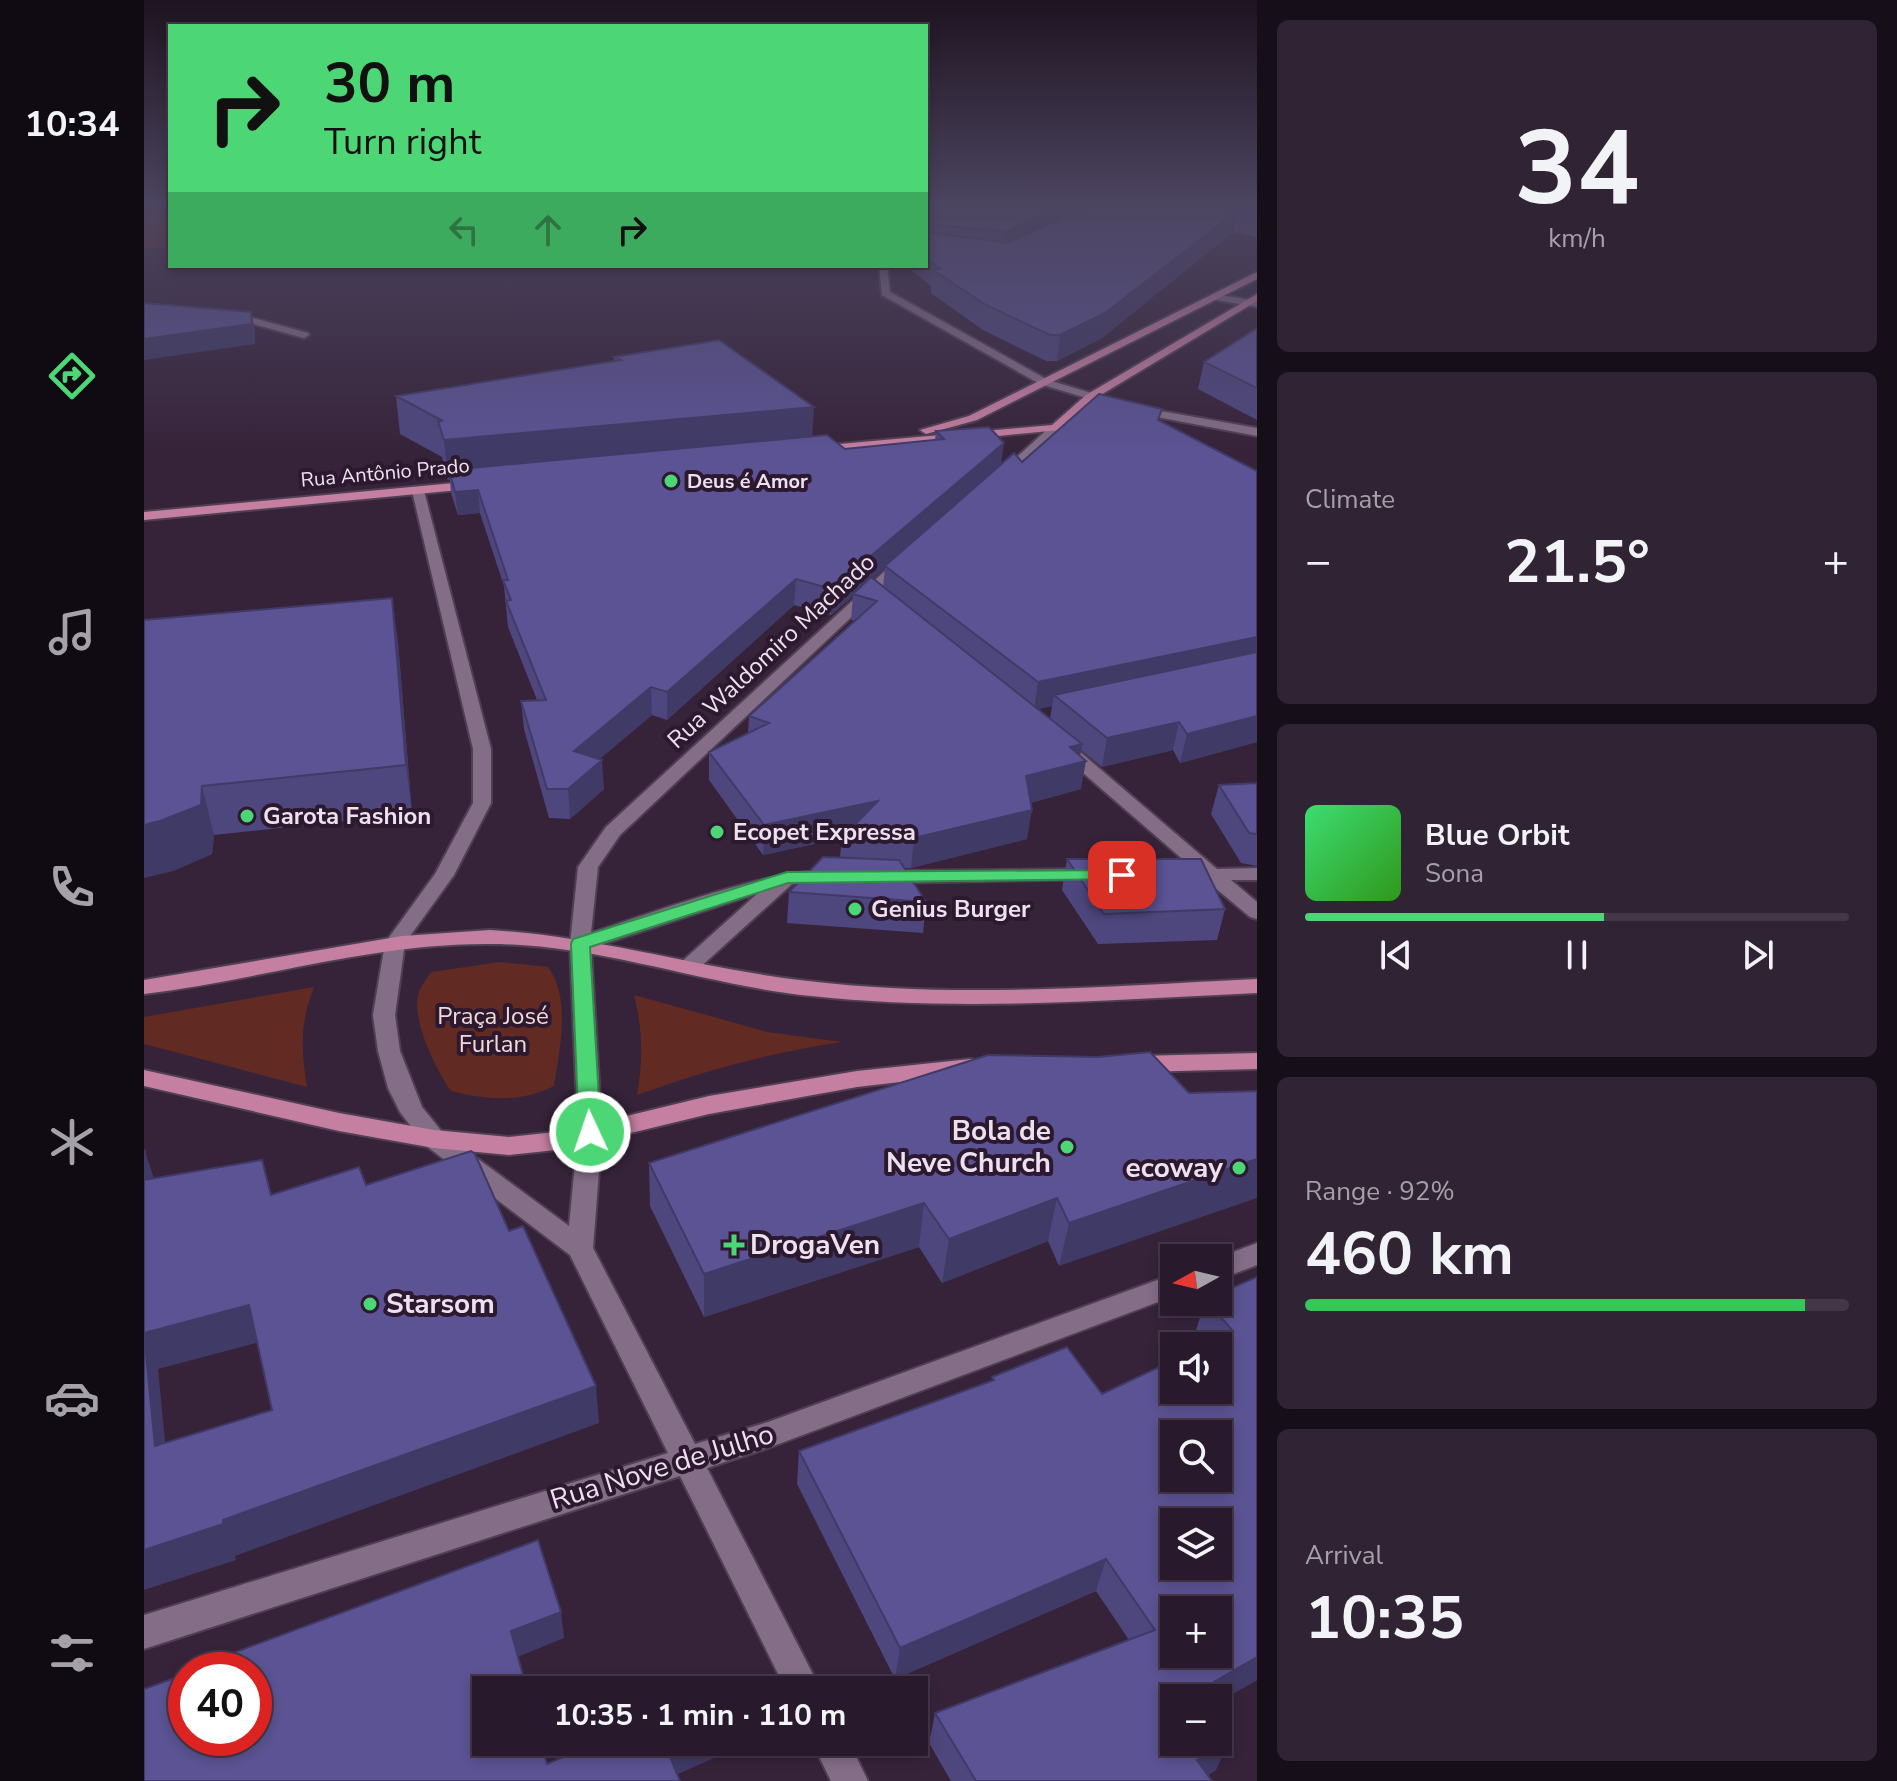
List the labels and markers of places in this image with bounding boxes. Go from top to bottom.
place label: Deus é Amor [687,468,808,495]
marker: Deus é Amor [662,472,680,490]
place label: Garota Fashion [263,800,431,832]
marker: Garota Fashion [238,807,256,825]
place label: Ecopet Expressa [733,816,916,848]
marker: Ecopet Expressa [708,823,726,841]
pin [1088,841,1156,909]
place label: Genius Burger [871,893,1031,925]
marker: Genius Burger [846,900,864,918]
place label: Bola de Neve Church [886,1112,1051,1182]
marker: Bola de Neve Church [1058,1138,1076,1156]
place label: ecoway [1126,1149,1223,1187]
marker: ecoway [1230,1159,1248,1177]
place label: DrogaVen [750,1226,880,1264]
marker: DrogaVen [725,1236,743,1254]
place label: Starsom [386,1285,495,1323]
marker: Starsom [361,1295,379,1313]

